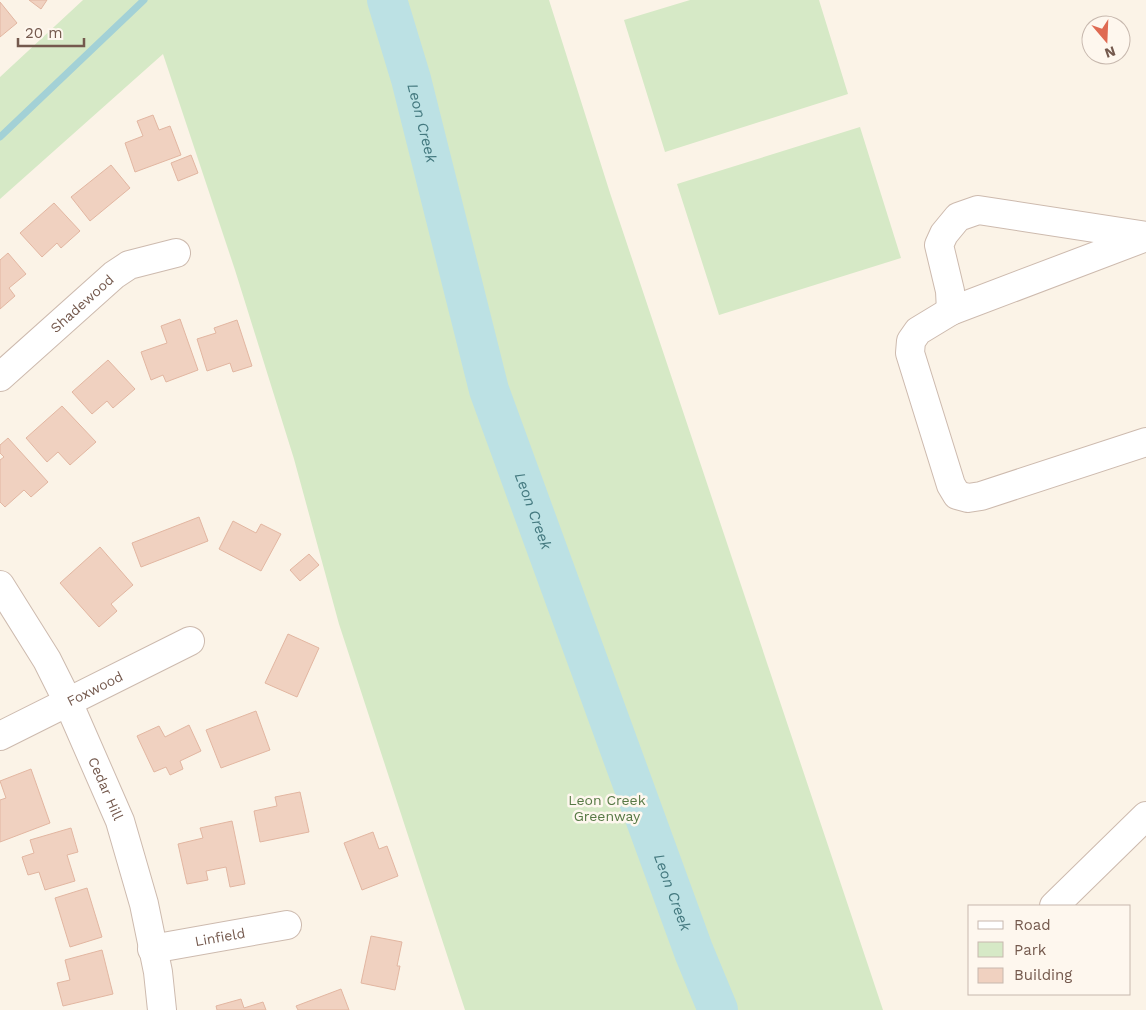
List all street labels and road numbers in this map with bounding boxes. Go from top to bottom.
street label: Shadewood [47,271,117,336]
street label: Foxwood [64,668,125,709]
street label: Cedar Hill [85,755,127,823]
street label: Linfield [193,925,246,949]

